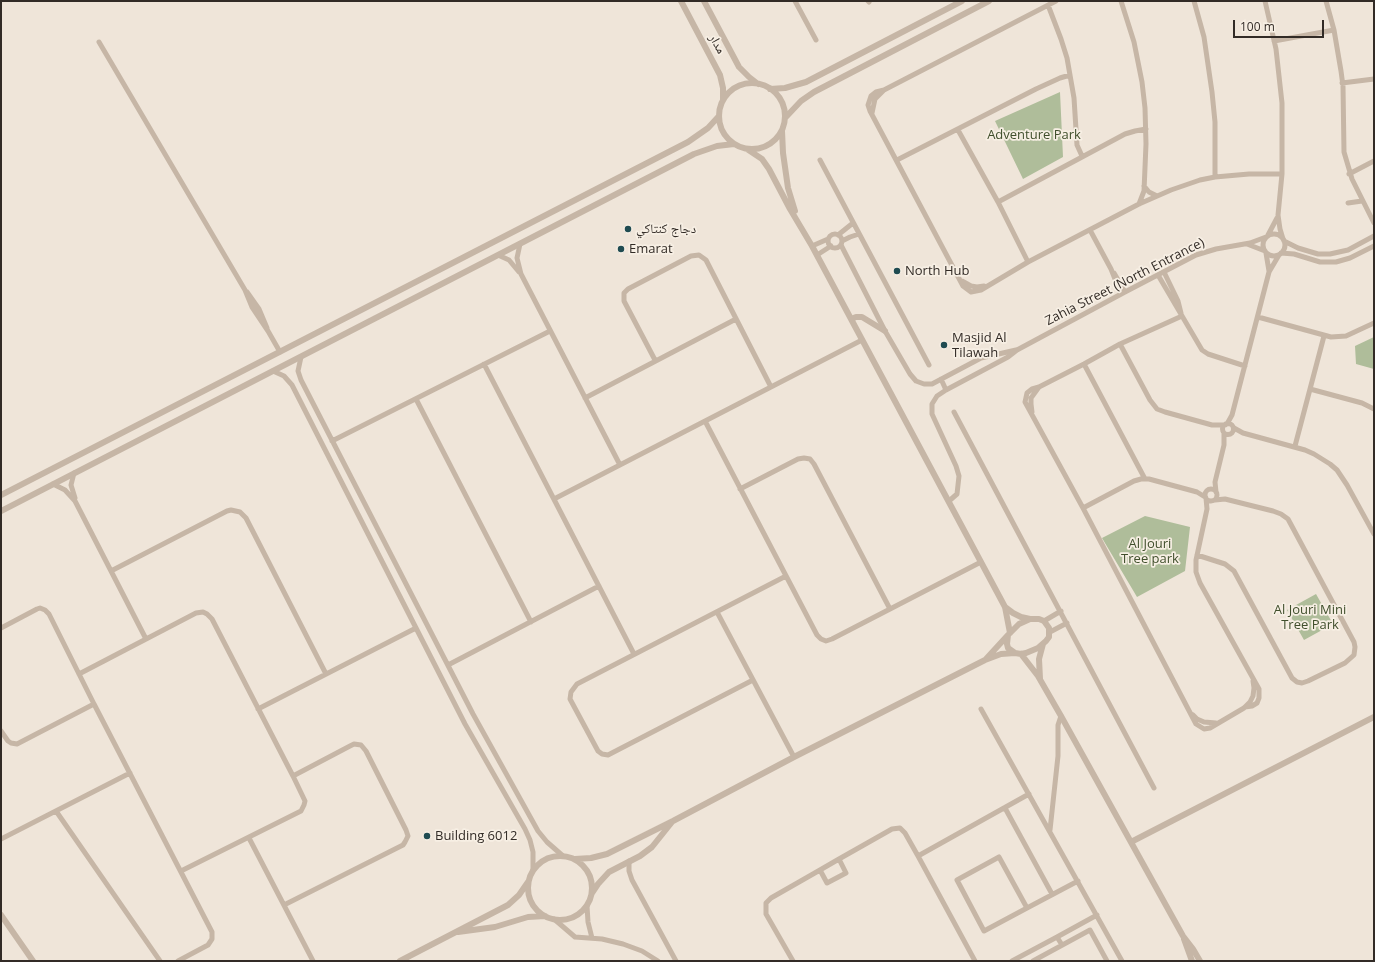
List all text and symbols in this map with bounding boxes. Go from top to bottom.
scale bar [1235,12,1326,38]
text: 100 m [1240,18,1275,35]
street label: مدار [705,31,729,57]
park label: Adventure Park [987,127,1081,143]
place label: دجاج كنتاكي [636,221,696,237]
marker: دجاج كنتاكي [623,224,633,234]
street label: Zahia Street (North Entrance) [1043,235,1207,329]
place label: Emarat [629,241,673,257]
marker: Emarat [616,244,626,254]
place label: North Hub [905,263,969,279]
marker: North Hub [892,266,902,276]
place label: Masjid Al Tilawah [952,330,1007,361]
marker: Masjid Al Tilawah [939,340,949,350]
park label: Al Jouri Tree park [1121,536,1179,567]
park label: Al Jouri Mini Tree Park [1274,602,1346,633]
place label: Building 6012 [435,828,517,844]
marker: Building 6012 [422,831,432,841]

